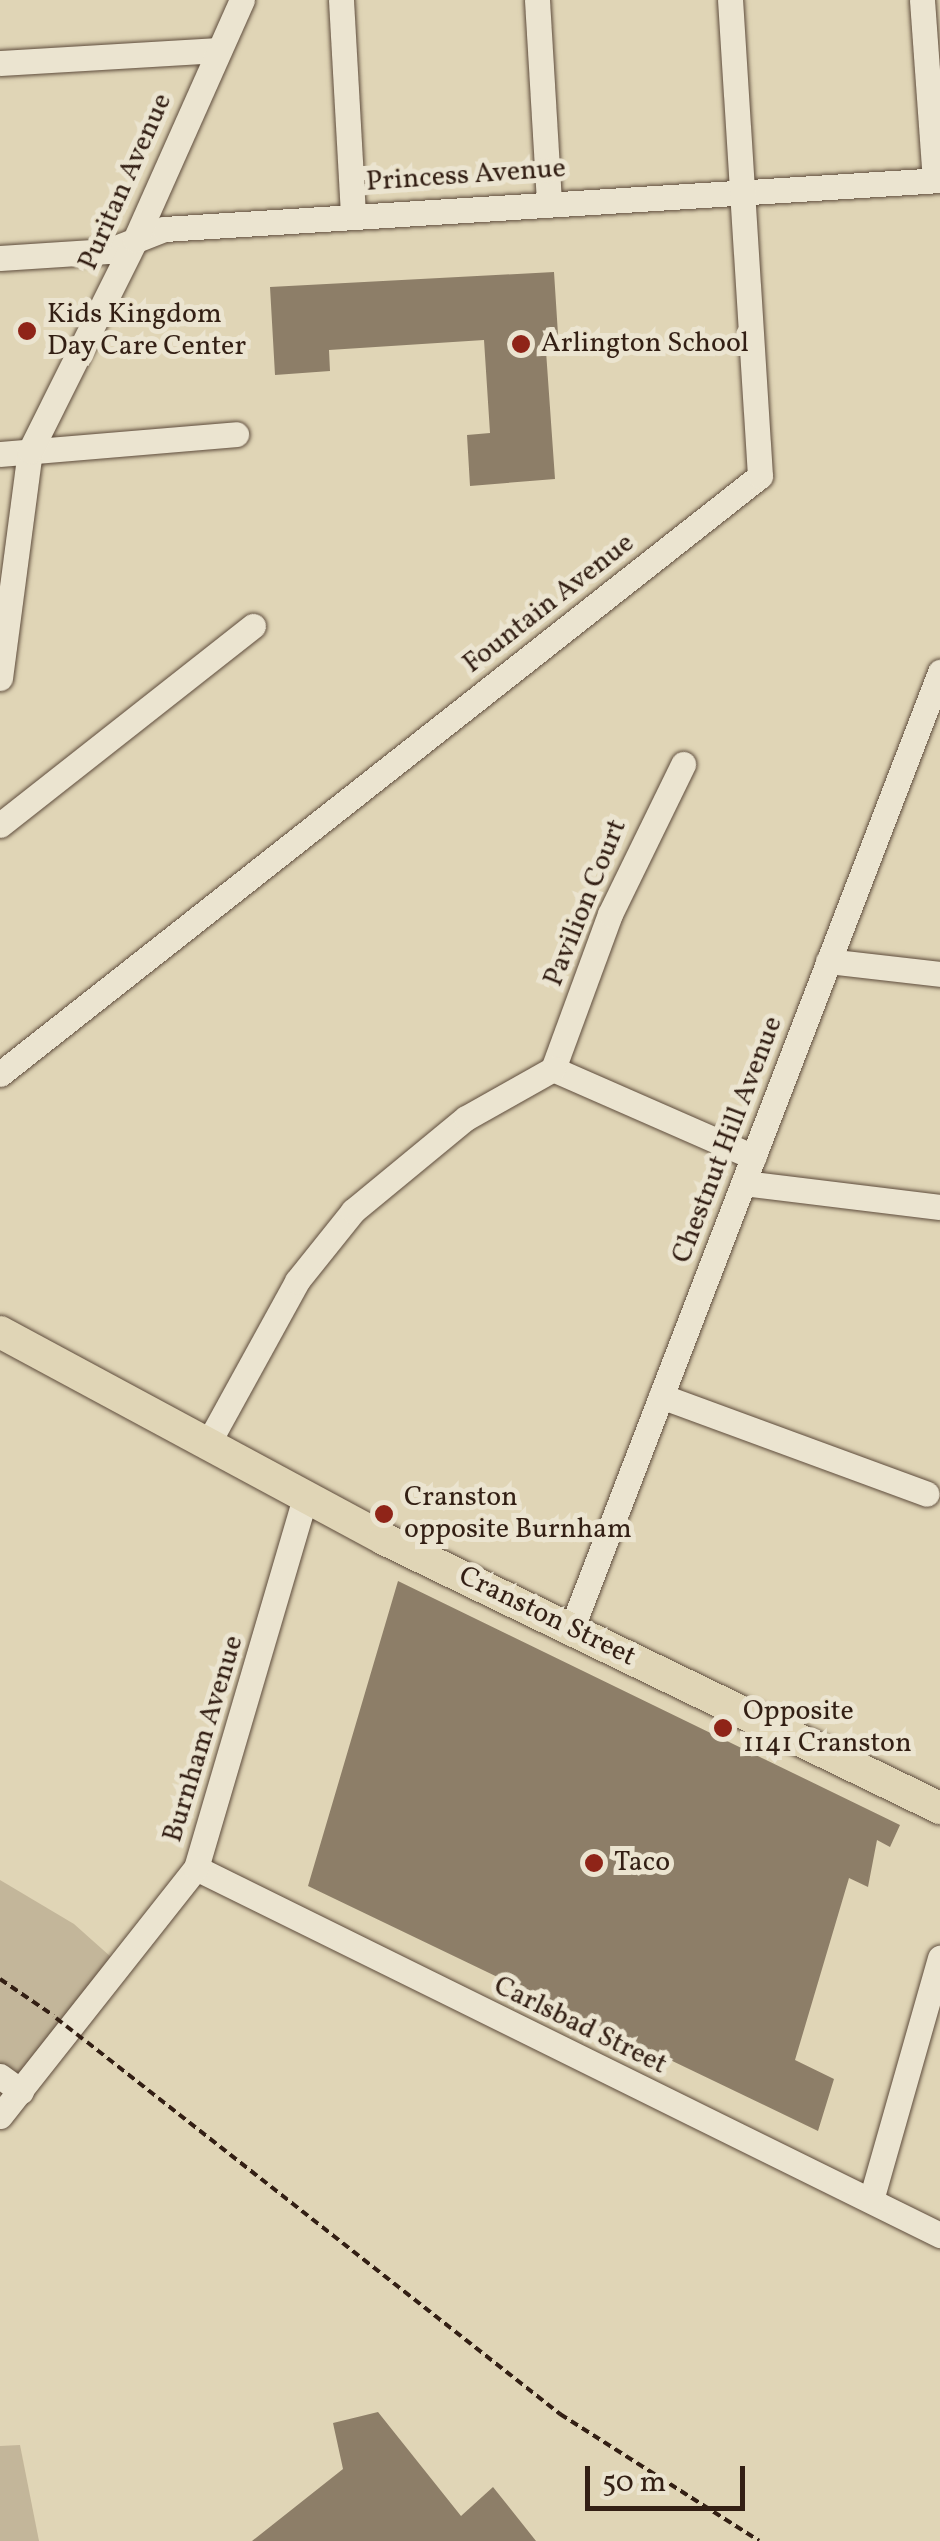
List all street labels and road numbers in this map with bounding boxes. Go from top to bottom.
street label: Puritan Avenue [72,88,180,276]
street label: Princess Avenue [365,152,567,200]
street label: Fountain Avenue [457,527,641,681]
street label: Pavilion Court [537,815,635,991]
street label: Chestnut Hill Avenue [665,1012,791,1268]
street label: Cranston Street [453,1560,641,1674]
street label: Burnham Avenue [157,1632,251,1846]
street label: Carlsbad Street [488,1970,672,2082]

